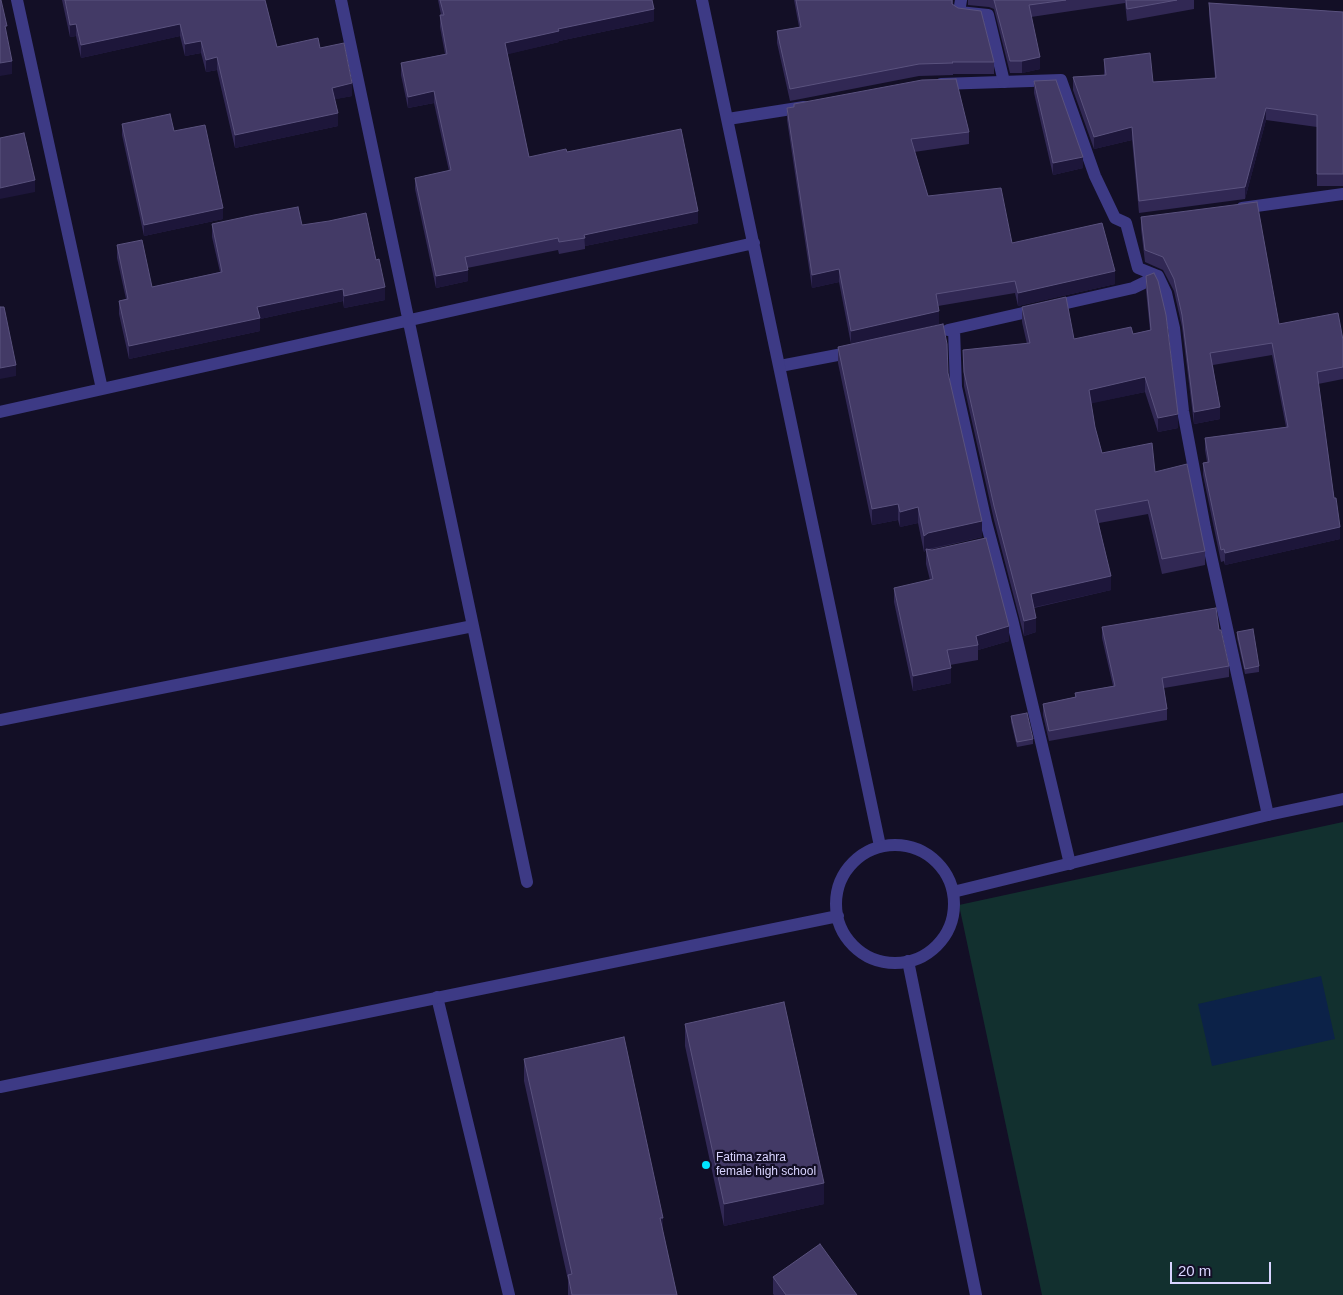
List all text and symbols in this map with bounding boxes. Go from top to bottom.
place label: Fatima zahra female high school [716,1151,816,1179]
marker: Fatima zahra female high school [700,1159,712,1171]
scale bar [1173,1252,1274,1284]
text: 20 m [1178,1262,1211,1279]

